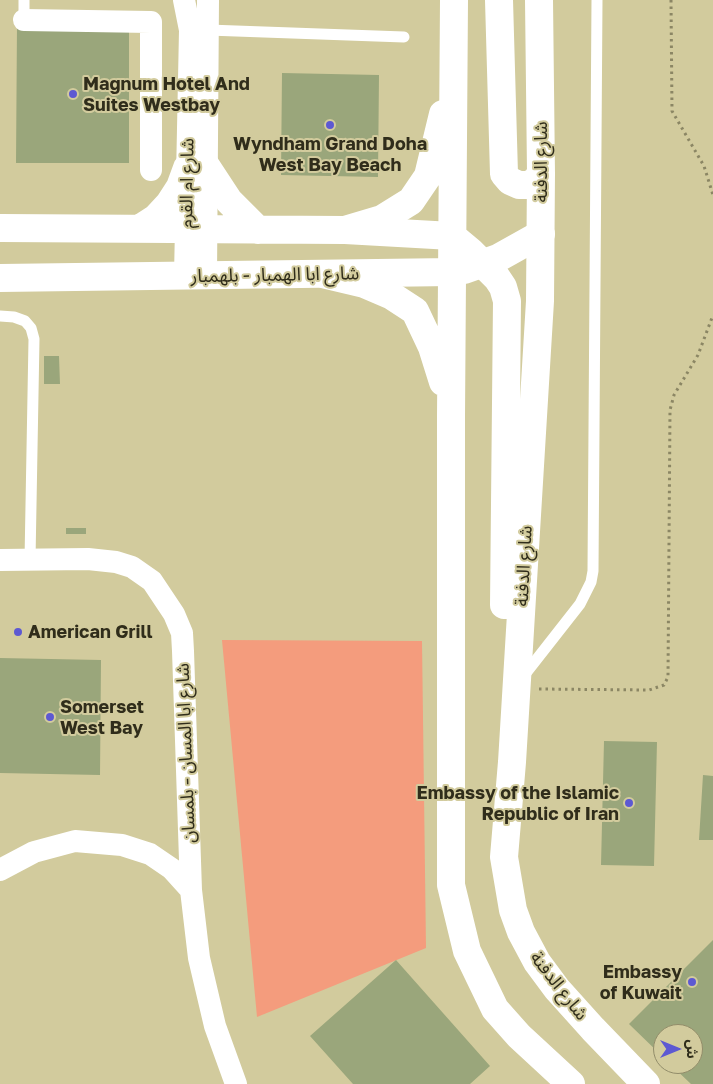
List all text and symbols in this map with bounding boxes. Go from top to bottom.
place label: Magnum Hotel And Suites Westbay [83,73,250,116]
marker: Magnum Hotel And Suites Westbay [67,88,79,100]
marker: Wyndham Grand Doha West Bay Beach [324,119,336,131]
street label: شارع الدفنة [530,121,552,203]
place label: Wyndham Grand Doha West Bay Beach [233,133,427,176]
street label: شارع ام القرم [175,138,199,228]
street label: شارع ابا الهمبار - بلهمبار [191,263,359,287]
street label: شارع الدفنة [511,525,537,607]
place label: American Grill [28,621,153,643]
marker: American Grill [12,626,24,638]
street label: شارع ابا المسان - بلمسان [172,663,200,843]
place label: Somerset West Bay [60,696,144,739]
marker: Somerset West Bay [44,711,56,723]
place label: Embassy of the Islamic Republic of Iran [417,782,619,824]
marker: Embassy of the Islamic Republic of Iran [623,797,635,809]
street label: شارع الدفنة [526,947,592,1025]
place label: Embassy of Kuwait [600,961,682,1004]
marker: Embassy of Kuwait [686,976,698,988]
north arrow [653,1024,703,1074]
text: ش [684,1039,701,1059]

